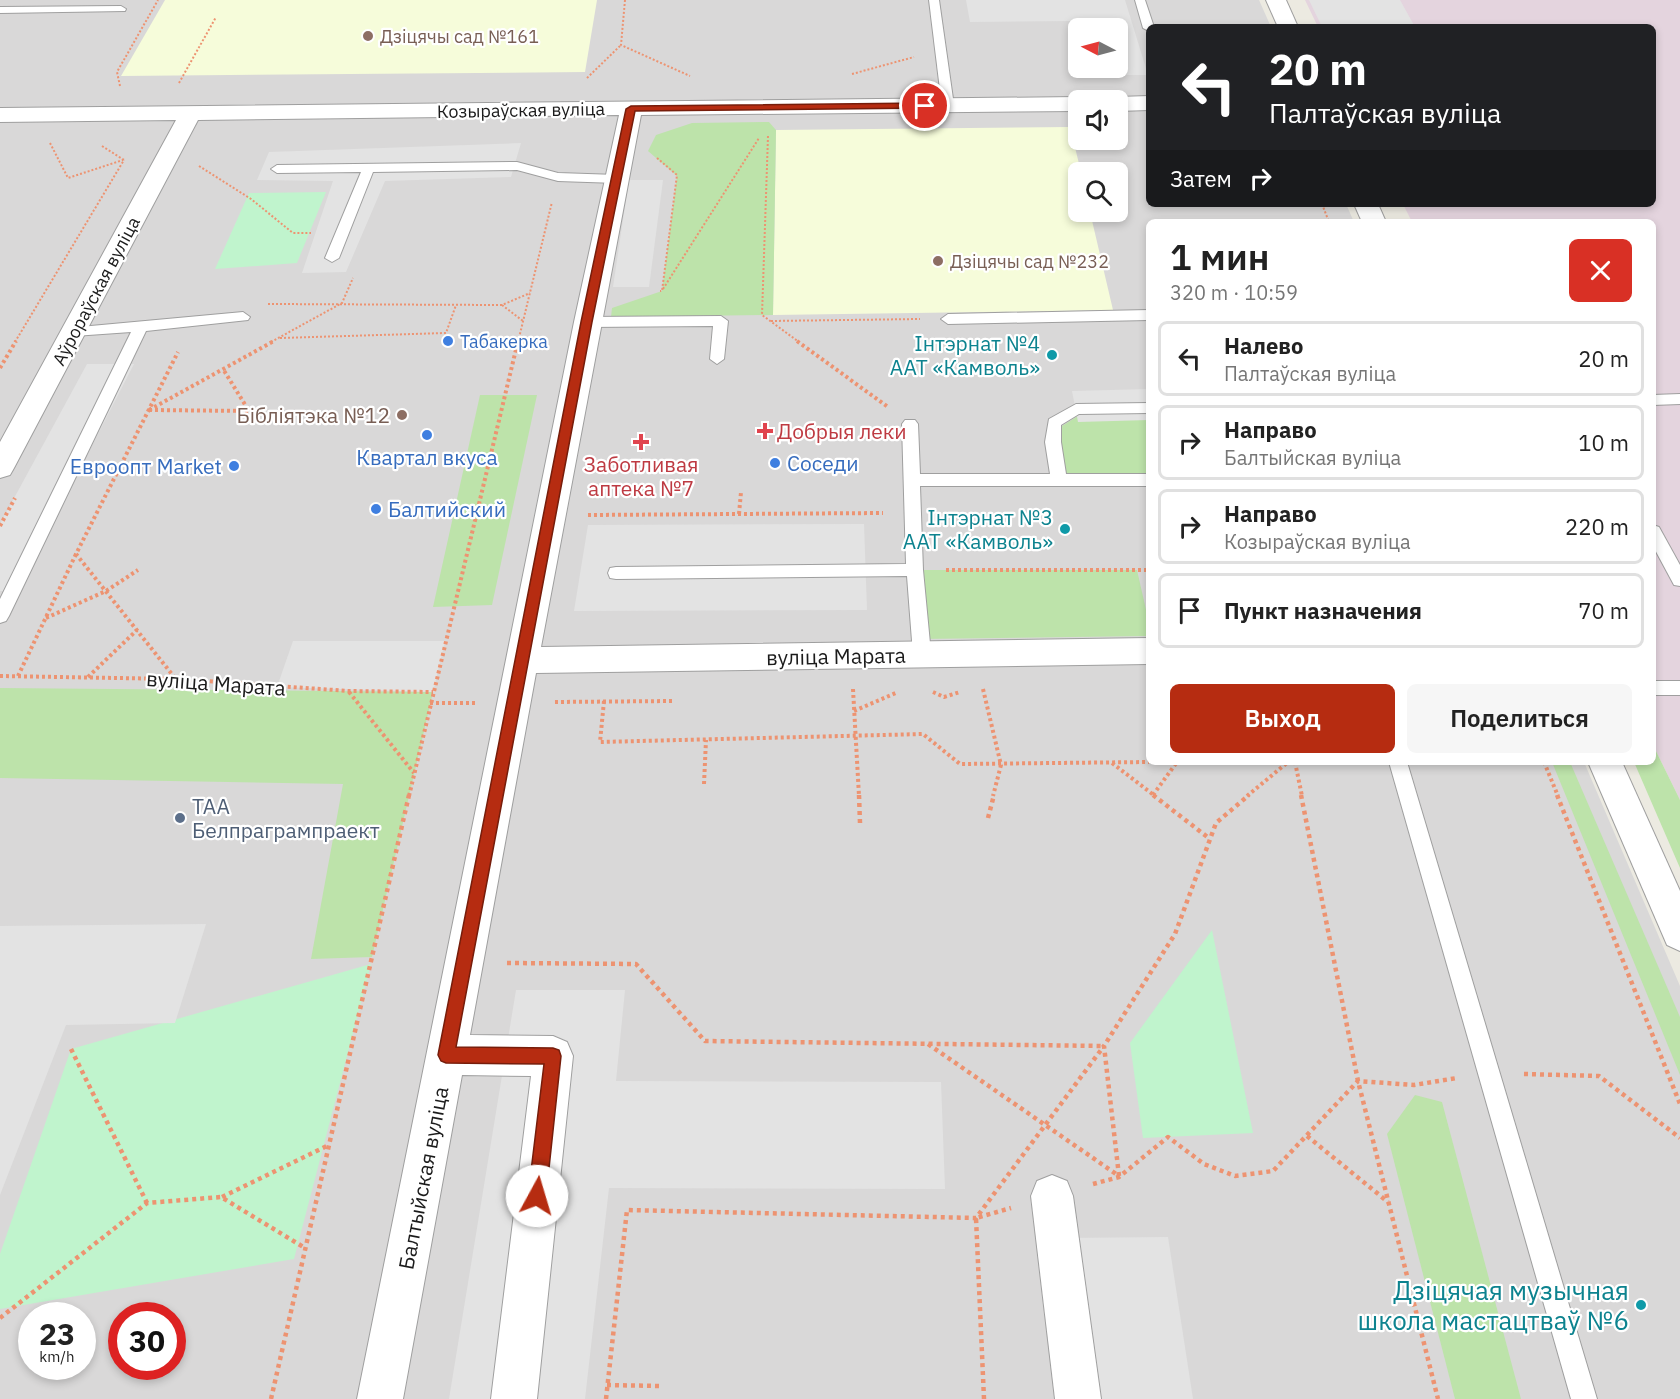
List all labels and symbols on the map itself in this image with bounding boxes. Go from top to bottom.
north arrow [1068,18,1128,78]
place label: Дзіцячы сад №161 [380,25,539,48]
marker: Дзіцячы сад №161 [361,29,375,43]
pin [899,80,950,131]
street label: Козыраўская вуліца [437,97,606,123]
street label: Аўрораўская вуліца [47,212,145,369]
place label: Дзіцячы сад №232 [950,250,1109,273]
marker: Дзіцячы сад №232 [931,254,945,268]
place label: Інтэрнат №4 ААТ «Камволь» [890,329,1040,381]
place label: Табакерка [460,330,548,353]
marker: Табакерка [441,334,455,348]
marker: Інтэрнат №4 ААТ «Камволь» [1045,348,1059,362]
place label: Бібліятэка №12 [236,401,390,429]
marker: Бібліятэка №12 [395,408,409,422]
place label: Добрыя леки [777,417,907,445]
marker: Добрыя леки [758,424,772,438]
marker: Квартал вкуса [420,428,434,442]
marker: Заботливая аптека №7 [634,435,648,449]
place label: Квартал вкуса [356,443,498,471]
place label: Соседи [787,449,859,477]
place label: Заботливая аптека №7 [584,450,698,502]
place label: Евроопт Market [70,452,222,480]
marker: Соседи [768,456,782,470]
marker: Евроопт Market [227,459,241,473]
place label: Балтийский [388,495,506,523]
marker: Балтийский [369,502,383,516]
place label: Інтэрнат №3 ААТ «Камволь» [903,503,1053,555]
marker: Інтэрнат №3 ААТ «Камволь» [1058,522,1072,536]
street label: вуліца Марата [766,641,906,671]
street label: вуліца Марата [145,664,287,702]
place label: ТАА Белпрагрампраект [192,792,380,844]
marker: ТАА Белпрагрампраект [173,811,187,825]
street label: Балтыйская вуліца [392,1084,454,1272]
position arrow [505,1164,569,1228]
place label: Дзіцячая музычная школа мастацтваў №6 [1358,1273,1629,1337]
marker: Дзіцячая музычная школа мастацтваў №6 [1634,1298,1648,1312]
speed limit sign: 30 [108,1302,186,1380]

